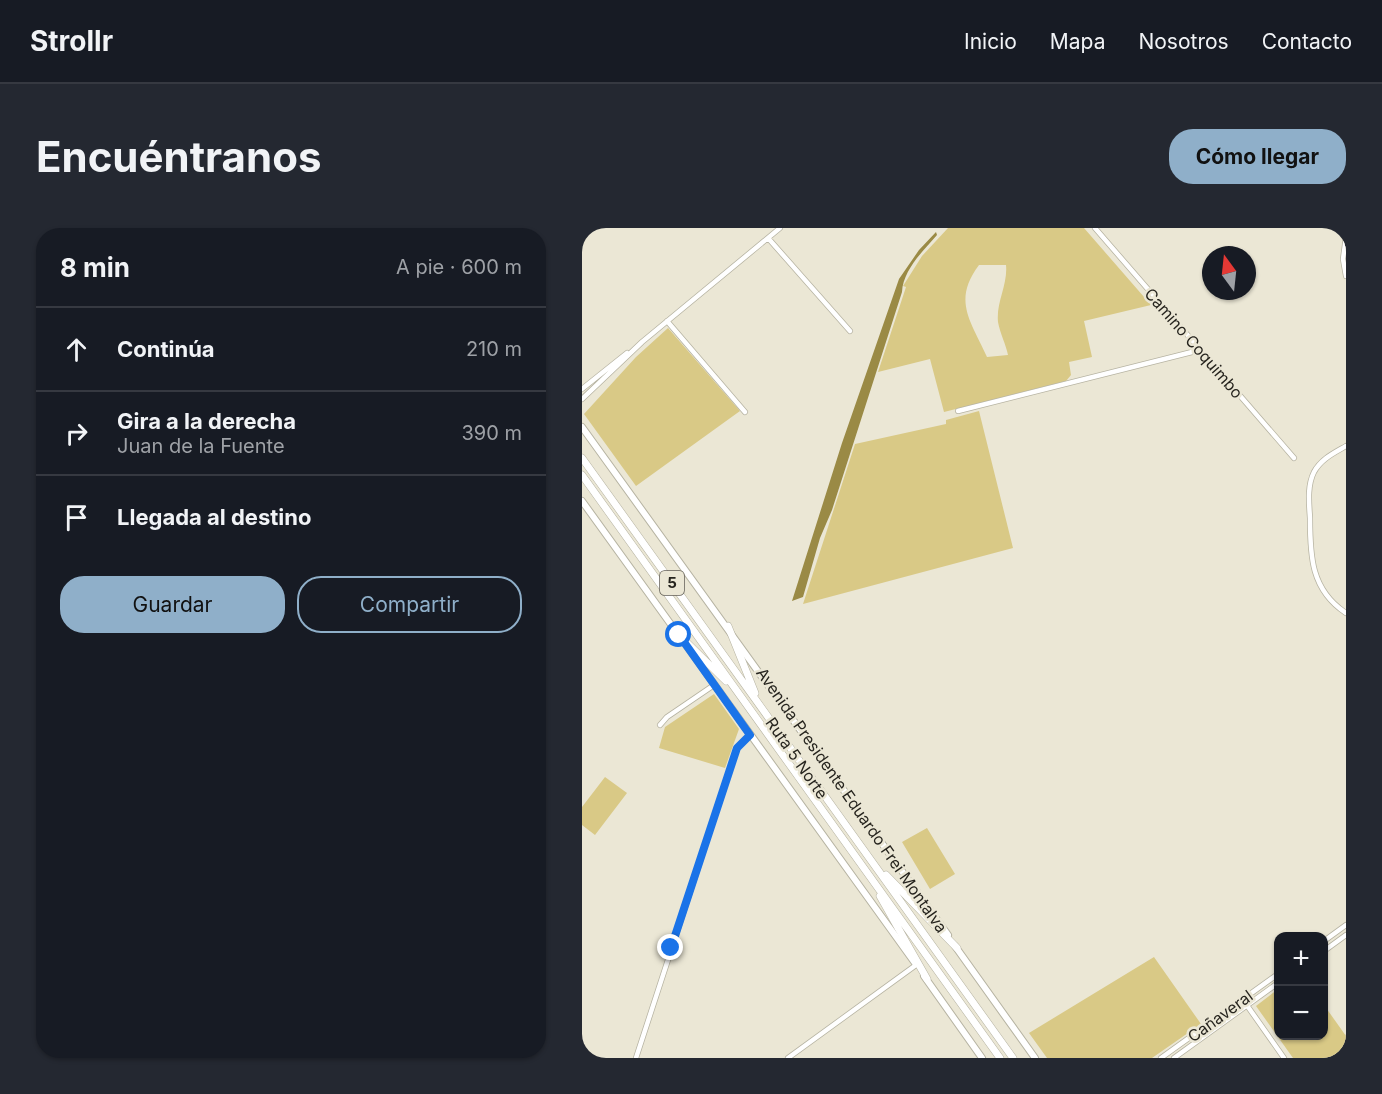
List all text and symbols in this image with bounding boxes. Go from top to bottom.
text: Strollr [30,24,113,58]
text: Inicio [964,29,1017,54]
text: Mapa [1050,29,1105,54]
text: Nosotros [1138,29,1229,54]
text: Contacto [1262,29,1352,54]
button: Cómo llegar [1169,129,1346,184]
text: Encuéntranos [36,131,321,182]
north arrow [1202,246,1256,300]
text: 8 min [60,252,130,283]
text: A pie · 600 m [396,255,522,279]
street label: Camino Coquimbo [1141,284,1247,402]
icon: ahead [60,333,93,366]
text: Continúa [117,336,215,362]
text: 210 m [466,337,522,361]
text: Gira a la derecha [117,408,296,434]
icon: right [60,417,93,450]
text: 390 m [461,421,522,445]
text: Juan de la Fuente [117,434,285,458]
icon: arrive [60,501,93,534]
text: Llegada al destino [117,504,311,530]
road number: 5 [660,571,684,595]
button: Guardar [60,576,285,633]
button: Compartir [297,576,522,633]
route start [665,621,691,647]
street label: Avenida Presidente Eduardo Frei Montalva [752,663,952,937]
street label: Ruta 5 Norte [762,713,832,803]
map controls [1274,932,1328,1040]
button: + [1274,932,1328,986]
route end [657,934,683,960]
street label: Cañaveral [1183,986,1257,1046]
button: − [1274,986,1328,1040]

